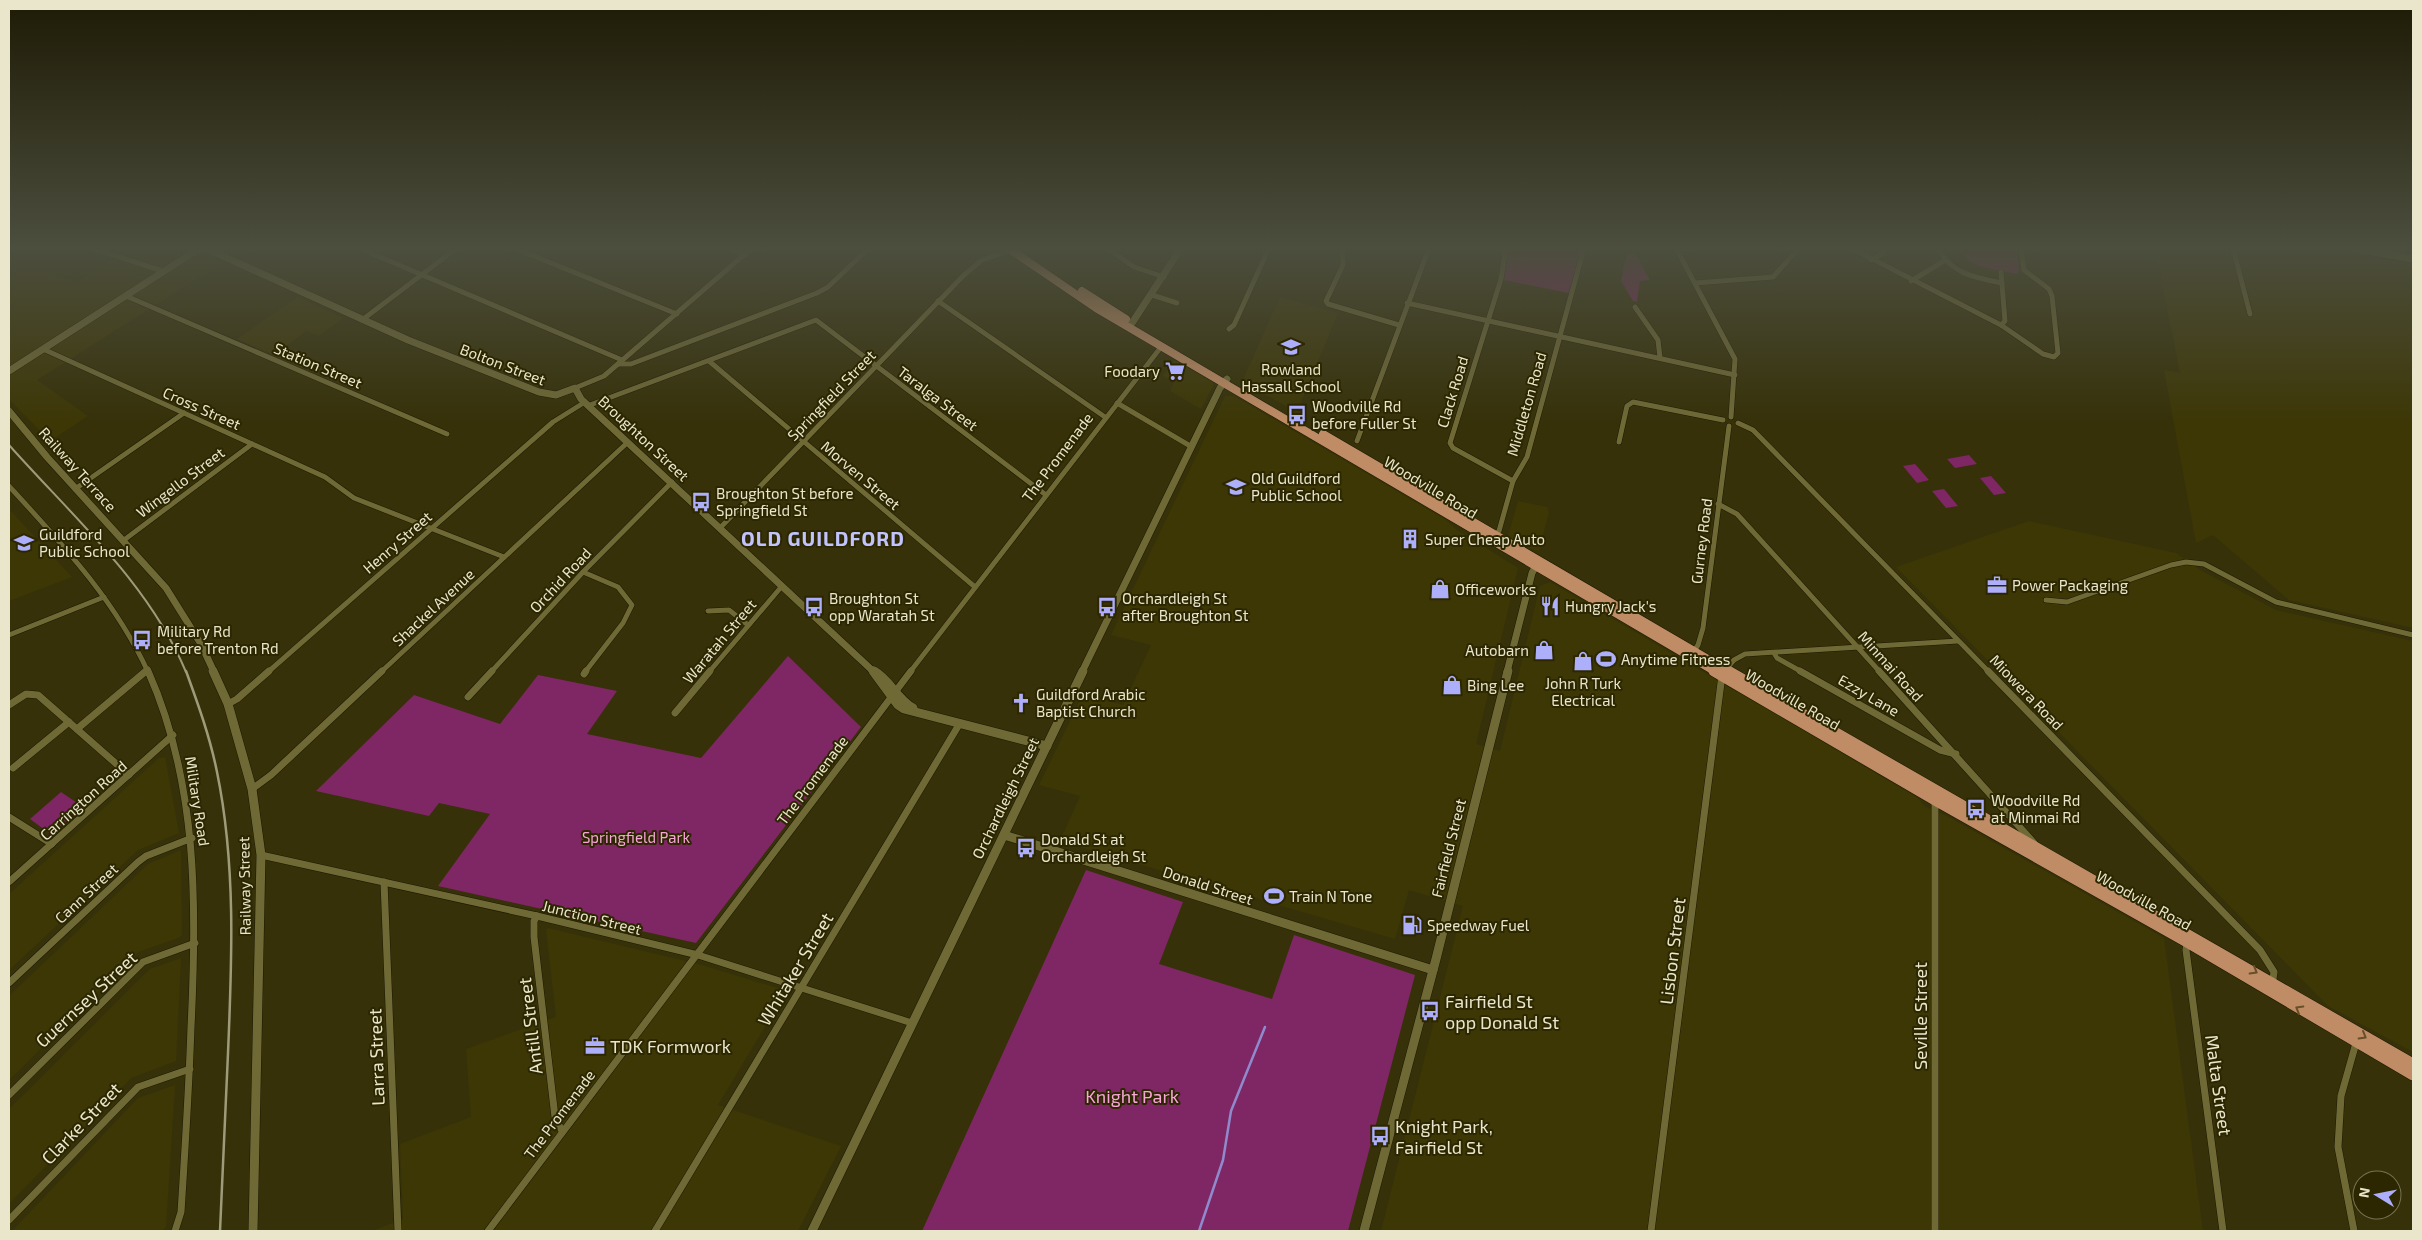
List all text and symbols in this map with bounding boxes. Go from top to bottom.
school or university icon: Rowland Hassall School [1280,336,1302,358]
street label: Station Street [271,338,365,392]
street label: Bolton Street [458,339,549,389]
street label: Springfield Street [783,346,879,444]
street label: Middleton Road [1503,350,1549,458]
street label: Clack Road [1433,354,1471,430]
supermarket icon: Foodary [1164,360,1186,382]
place label: Rowland Hassall School [1241,360,1341,395]
street label: Taralga Street [894,362,982,434]
place label: Foodary [1104,362,1160,380]
street label: Cross Street [160,383,244,433]
street label: Broughton Street [595,391,693,485]
place label: Woodville Rd before Fuller St [1312,397,1417,432]
bus stop icon: Woodville Rd before Fuller St [1286,404,1308,426]
street label: The Promenade [1018,409,1096,505]
street label: Railway Terrace [35,423,121,515]
street label: Morven Street [818,437,904,513]
street label: Wingello Street [132,443,228,521]
street label: Woodville Road [1381,452,1481,522]
place label: Old Guildford Public School [1251,469,1342,504]
school or university icon: Old Guildford Public School [1225,476,1247,498]
place label: Broughton St before Springfield St [716,484,854,519]
bus stop icon: Broughton St before Springfield St [690,491,712,513]
street label: Gurney Road [1687,497,1715,585]
street label: Henry Street [359,507,435,577]
place label: Guildford Public School [39,525,130,560]
district label: OLD GUILDFORD [741,526,905,550]
building icon: Super Cheap Auto [1399,528,1421,550]
place label: Super Cheap Auto [1425,530,1545,548]
school or university icon: Guildford Public School [13,532,35,554]
street label: Orchid Road [525,544,595,616]
street label: Shackel Avenue [388,564,478,650]
office icon: Power Packaging [1986,574,2008,596]
place label: Power Packaging [2012,576,2129,594]
shop icon: Officeworks [1429,578,1451,600]
place label: Officeworks [1455,580,1536,598]
place label: Broughton St opp Waratah St [829,589,935,624]
place label: Orchardleigh St after Broughton St [1122,589,1249,624]
street label: Waratah Street [679,595,760,687]
restaurant icon: Hungry Jack's [1539,595,1561,617]
bus stop icon: Broughton St opp Waratah St [803,596,825,618]
bus stop icon: Orchardleigh St after Broughton St [1096,596,1118,618]
place label: Hungry Jack's [1565,597,1656,615]
place label: Military Rd before Trenton Rd [157,622,279,657]
street label: Minmai Road [1855,627,1927,705]
bus stop icon: Military Rd before Trenton Rd [131,629,153,651]
shop icon: Autobarn [1533,639,1555,661]
place label: Autobarn [1465,641,1529,659]
sports icon: Anytime Fitness [1595,648,1617,670]
shop icon: John R Turk Electrical [1572,650,1594,672]
place label: Anytime Fitness [1621,650,1731,668]
street label: Miowera Road [1987,651,2067,733]
street label: Woodville Road [1743,665,1843,733]
street label: Ezzy Lane [1835,670,1903,720]
shop icon: Bing Lee [1441,674,1463,696]
place label: John R Turk Electrical [1545,674,1621,709]
place label: Bing Lee [1467,676,1524,694]
place label: Guildford Arabic Baptist Church [1036,685,1145,720]
church icon: Guildford Arabic Baptist Church [1010,692,1032,714]
street label: The Promenade [773,732,851,828]
street label: Orchardleigh Street [968,734,1042,862]
street label: Military Road [182,755,214,847]
street label: Carrington Road [36,756,130,844]
place label: Woodville Rd at Minmai Rd [1991,791,2080,826]
street label: Fairfield Street [1427,797,1469,899]
bus stop icon: Woodville Rd at Minmai Rd [1965,798,1987,820]
park label: Springfield Park [582,828,690,846]
place label: Donald St at Orchardleigh St [1041,830,1147,865]
street label: Railway Street [234,836,254,935]
bus stop icon: Donald St at Orchardleigh St [1015,837,1037,859]
street label: Cann Street [51,859,121,927]
street label: Donald Street [1161,862,1256,908]
street label: Woodville Road [2093,866,2195,934]
sports icon: Train N Tone [1263,885,1285,907]
place label: Train N Tone [1289,887,1372,905]
street label: Junction Street [541,896,644,938]
street label: Lisbon Street [1655,896,1690,1006]
street label: Whitaker Street [753,908,838,1030]
fuel station icon: Speedway Fuel [1401,914,1423,936]
place label: Speedway Fuel [1427,916,1530,934]
street label: Guernsey Street [31,946,141,1052]
street label: Seville Street [1909,962,1931,1070]
one-way arrow [2249,965,2258,975]
street label: Antill Street [513,976,547,1076]
place label: Fairfield St opp Donald St [1445,990,1559,1033]
bus stop icon: Fairfield St opp Donald St [1419,1000,1441,1022]
one-way arrow [2295,1006,2304,1016]
street label: Larra Street [363,1008,389,1106]
one-way arrow [2357,1029,2366,1039]
street label: Malta Street [2201,1033,2237,1137]
office icon: TDK Formwork [584,1035,606,1057]
place label: TDK Formwork [610,1035,731,1057]
street label: The Promenade [520,1066,598,1162]
street label: Clarke Street [37,1077,126,1169]
park label: Knight Park [1085,1085,1179,1107]
place label: Knight Park, Fairfield St [1395,1115,1493,1158]
bus stop icon: Knight Park, Fairfield St [1369,1125,1391,1147]
north arrow [2352,1170,2402,1220]
text: N [2354,1186,2373,1199]

